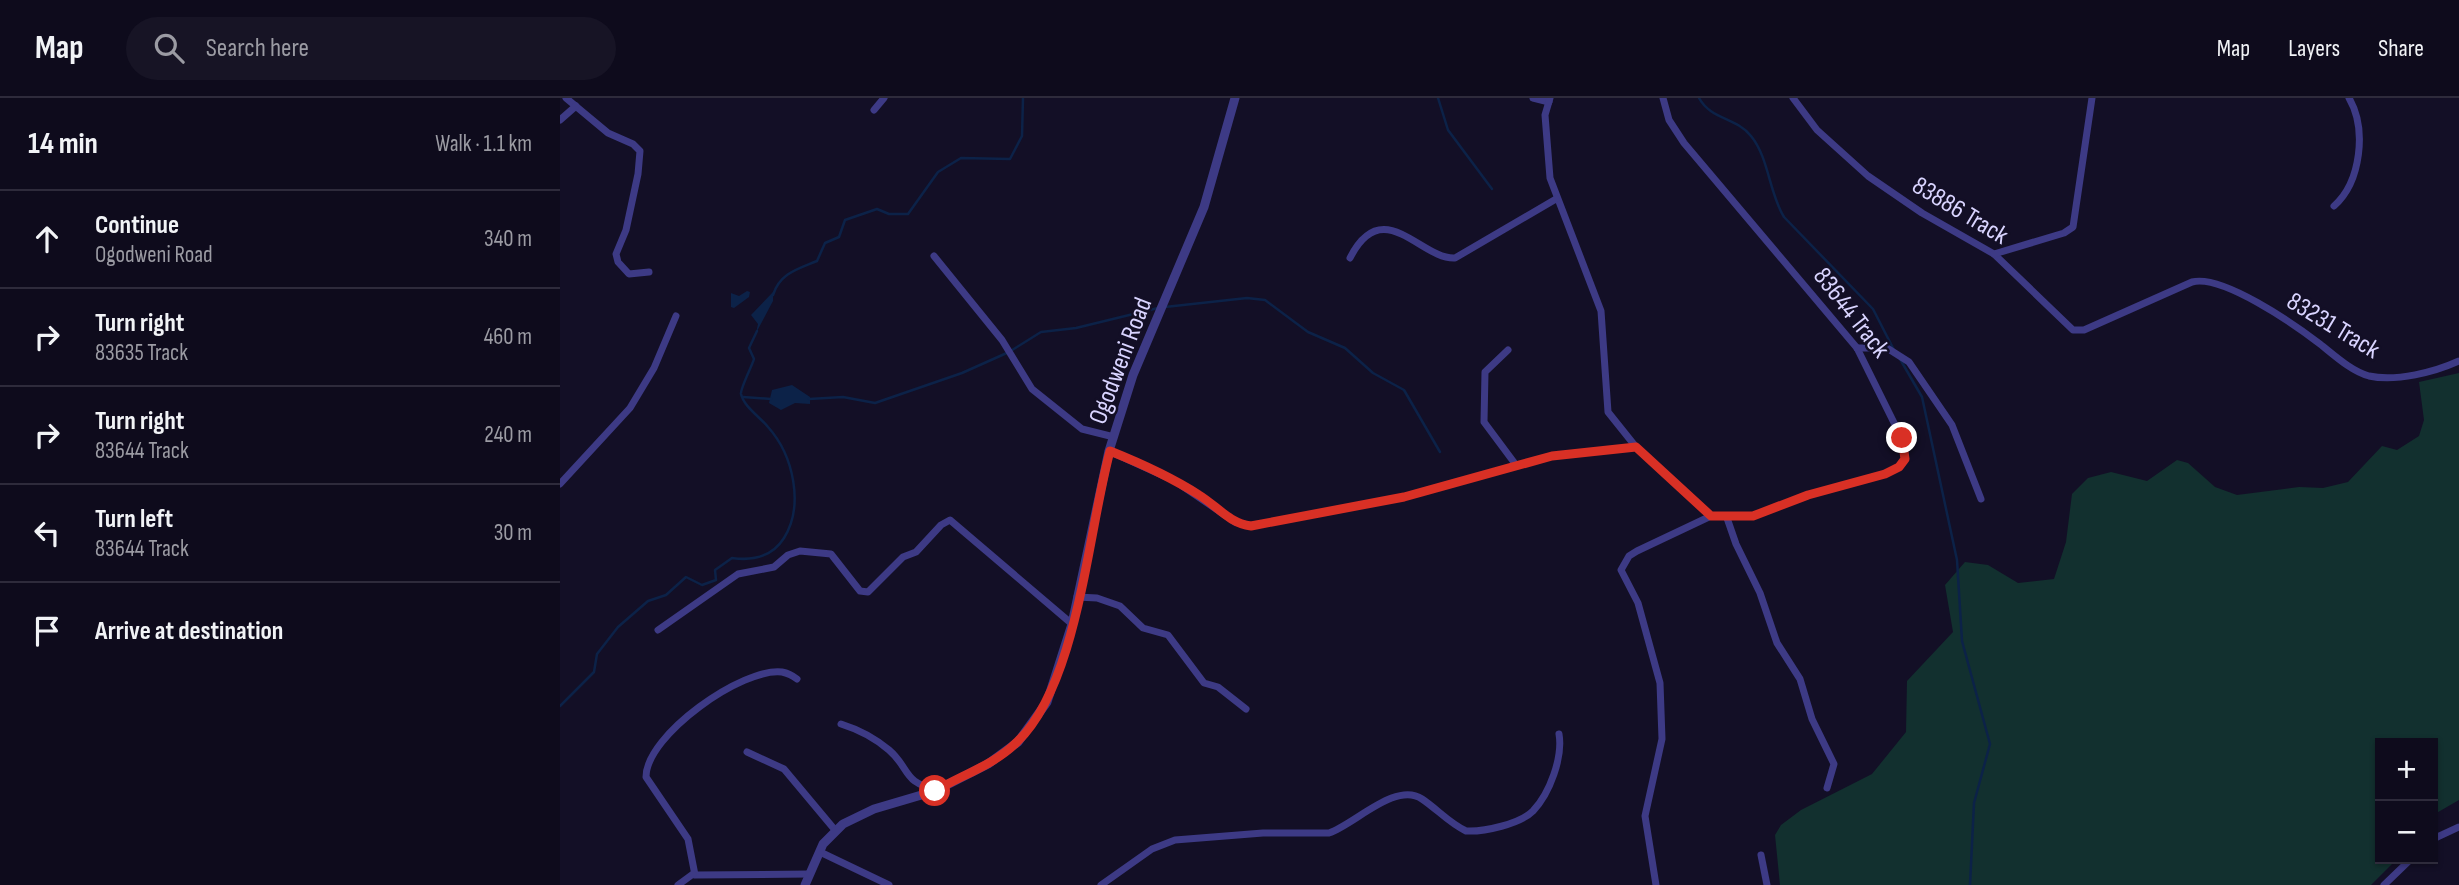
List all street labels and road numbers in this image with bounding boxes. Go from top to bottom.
street label: 83886 Track [1906,170,2014,252]
street label: 83644 Track [1806,262,1896,364]
street label: 83231 Track [2281,286,2385,366]
street label: Ogodweni Road [1083,293,1159,429]

